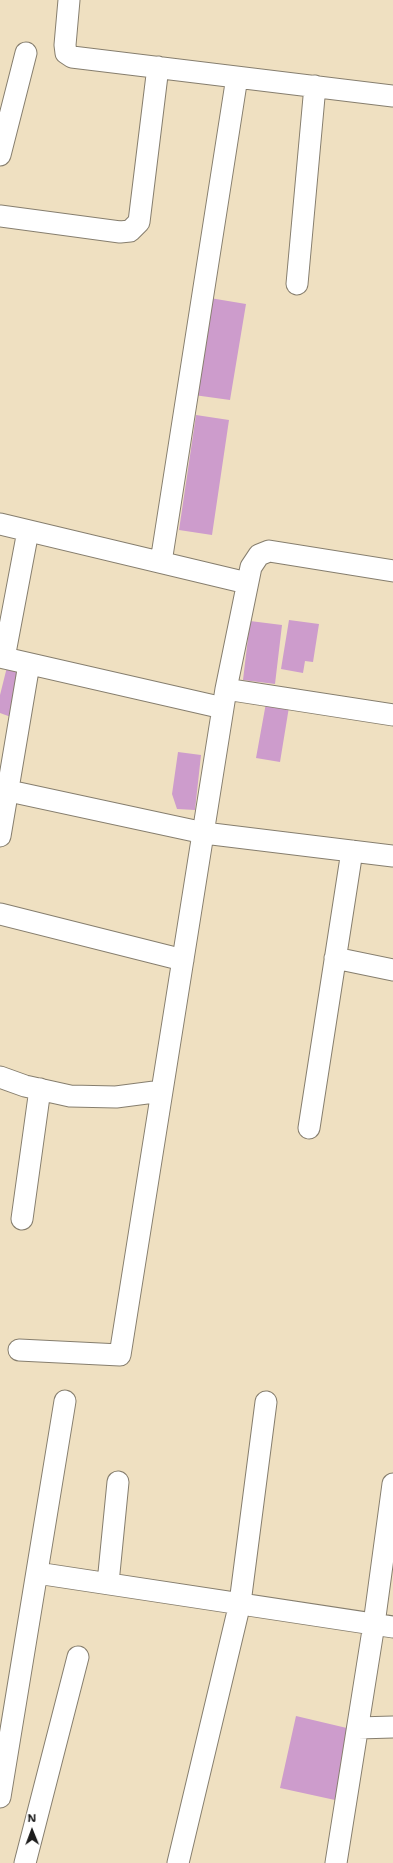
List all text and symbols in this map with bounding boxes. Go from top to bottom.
north arrow [12,1811,52,1851]
text: N [27,1811,36,1826]

